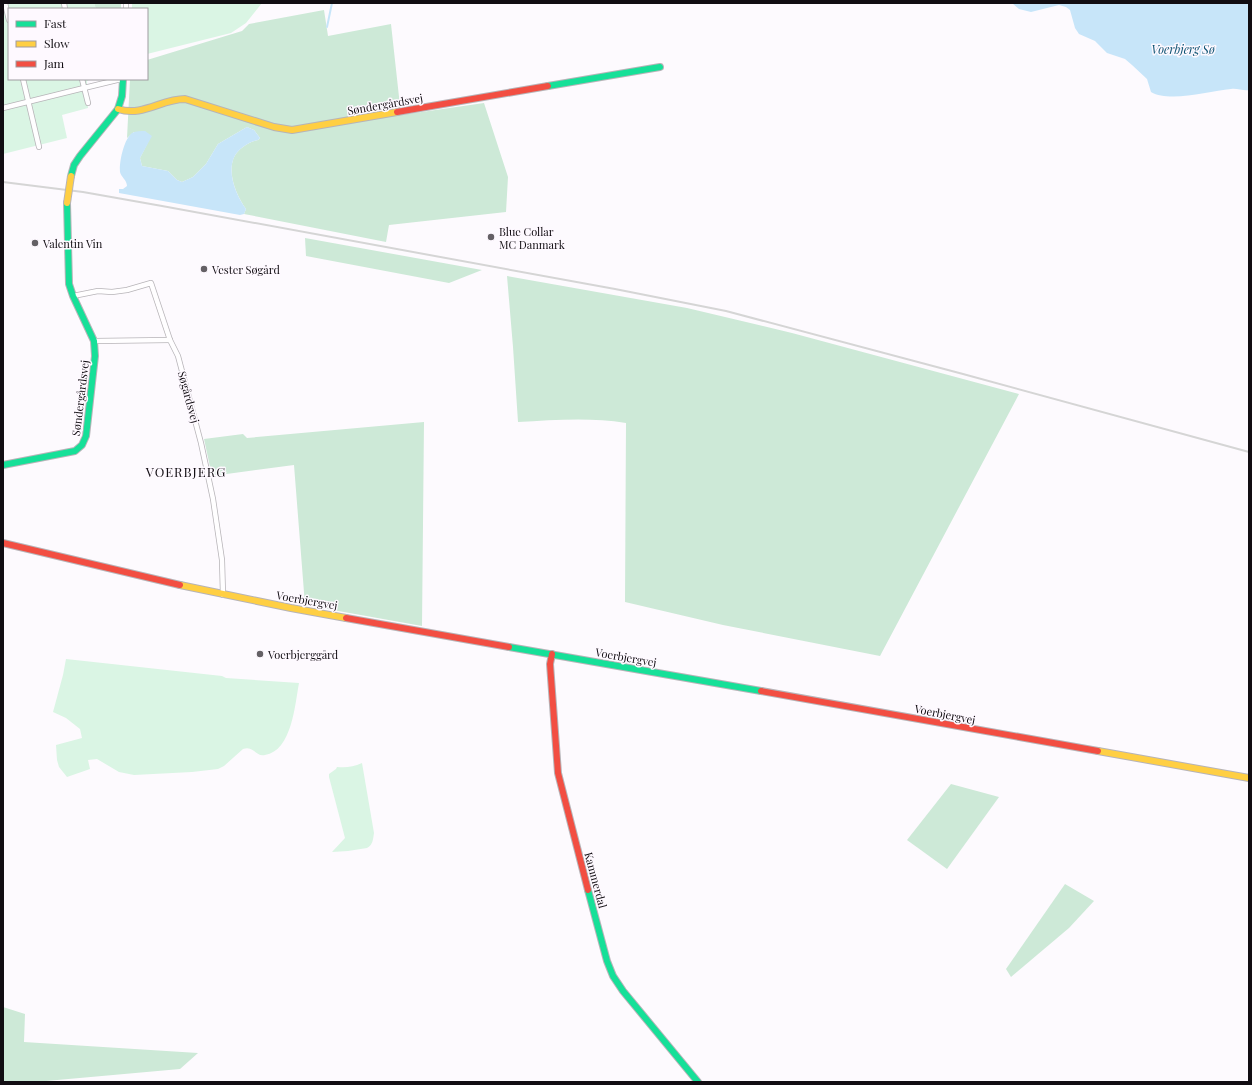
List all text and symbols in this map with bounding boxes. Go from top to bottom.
legend [8,8,148,80]
text: Fast [44,15,67,31]
text: Slow [44,35,70,51]
water label: Voerbjerg Sø [1151,41,1216,57]
text: Jam [43,55,65,71]
street label: Søndergårdsvej [346,90,424,118]
place label: Blue Collar MC Danmark [499,224,565,252]
marker: Blue Collar MC Danmark [486,232,496,242]
place label: Valentin Vin [42,236,103,251]
marker: Valentin Vin [30,238,40,248]
place label: Vester Søgård [211,262,280,277]
marker: Vester Søgård [199,264,209,274]
street label: Søndergårdsvej [68,359,92,437]
street label: Søgårdsvej [175,369,203,425]
district label: VOERBJERG [145,463,226,480]
street label: Voerbjergvej [274,587,339,613]
street label: Voerbjergvej [593,644,658,670]
place label: Voerbjerggård [267,647,339,662]
marker: Voerbjerggård [255,649,265,659]
street label: Voerbjergvej [912,701,977,727]
street label: Kammerdal [581,850,611,910]

